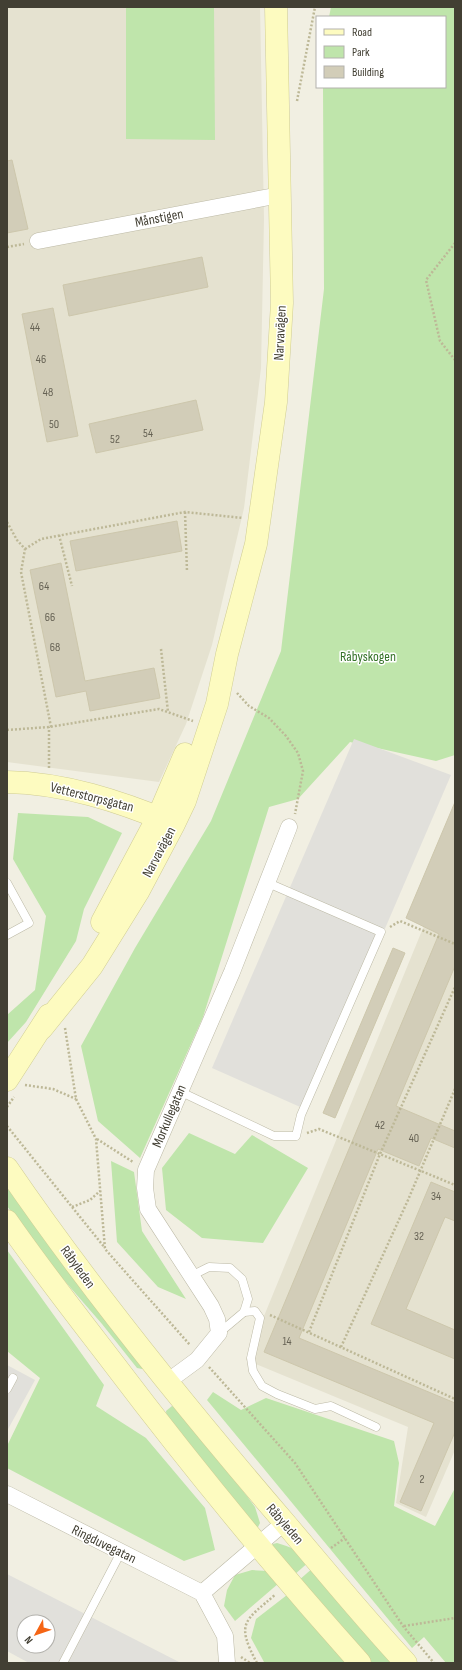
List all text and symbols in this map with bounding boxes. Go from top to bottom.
legend [316,16,446,88]
text: Road [352,25,372,40]
text: Park [352,45,370,60]
text: Building [352,65,384,80]
street label: Månstigen [133,205,185,231]
street label: Narvavägen [270,305,290,361]
house number: 44 [30,320,40,335]
house number: 46 [36,352,46,367]
house number: 48 [43,385,53,400]
house number: 50 [49,417,59,432]
house number: 54 [143,426,153,441]
house number: 52 [110,432,120,447]
house number: 64 [39,579,49,594]
house number: 66 [45,610,55,625]
house number: 68 [50,640,60,655]
park label: Råbyskogen [340,648,396,665]
street label: Vetterstorpsgatan [48,778,136,816]
street label: Narvavägen [139,824,179,880]
street label: Morkullegatan [148,1082,190,1150]
house number: 42 [375,1118,385,1133]
house number: 40 [409,1131,419,1146]
house number: 34 [431,1189,441,1204]
house number: 32 [414,1229,424,1244]
street label: Råbyleden [57,1242,99,1292]
house number: 14 [282,1334,292,1349]
house number: 2 [420,1472,425,1487]
street label: Råbyleden [263,1500,307,1548]
street label: Ringduvegatan [69,1521,139,1567]
north arrow [16,1614,56,1654]
text: N [22,1634,36,1647]

